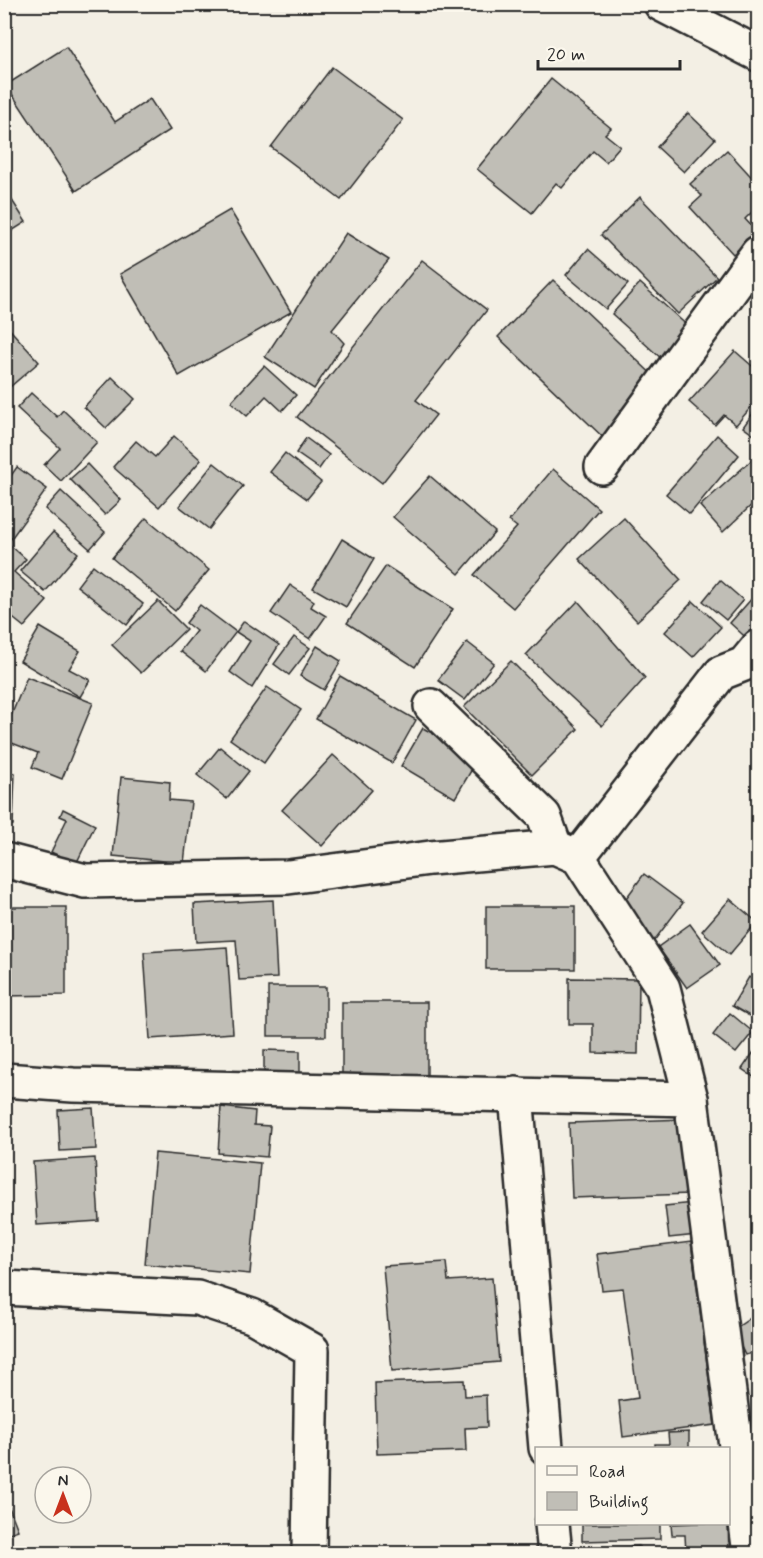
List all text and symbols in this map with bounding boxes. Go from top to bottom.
scale bar [538,33,680,71]
text: 20 m [547,43,585,67]
legend [535,1447,730,1525]
text: Road [589,1460,625,1484]
north arrow [33,1465,93,1525]
text: N [58,1471,68,1492]
text: Building [589,1490,649,1516]

